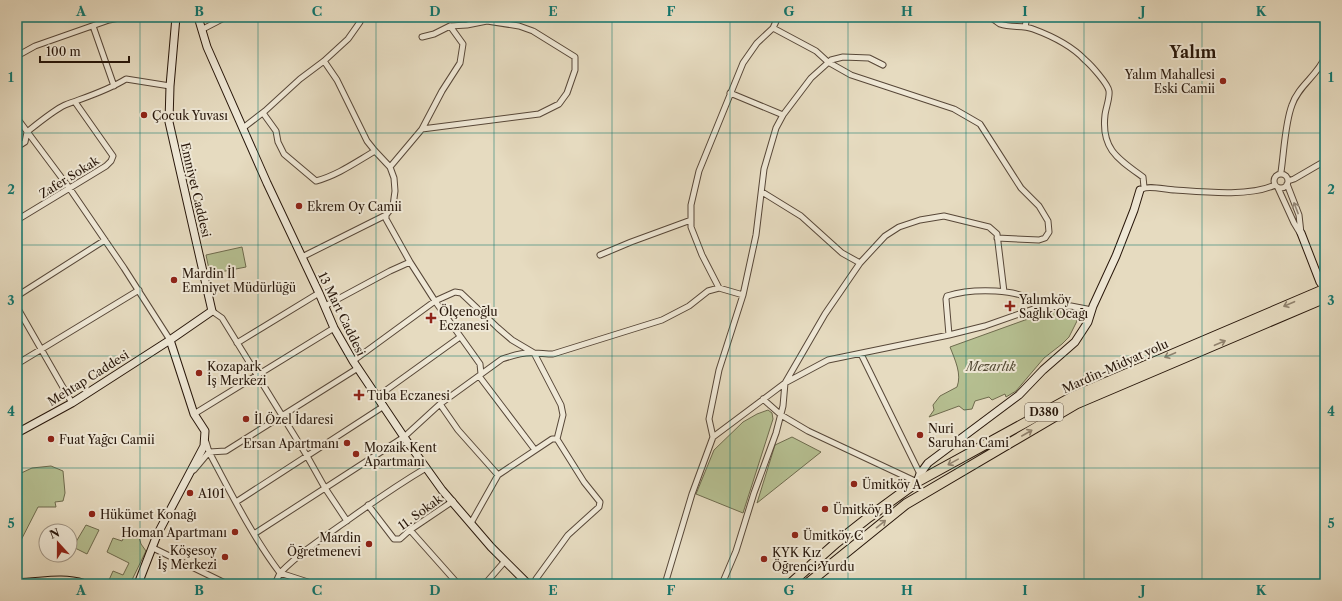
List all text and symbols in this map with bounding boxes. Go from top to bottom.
text: A [75,3,87,19]
text: B [194,3,204,19]
text: C [312,3,322,19]
text: D [429,3,441,19]
text: E [548,3,558,19]
text: F [667,3,676,19]
text: G [783,3,795,19]
text: H [901,3,913,19]
text: I [1022,3,1028,19]
text: J [1138,3,1146,19]
text: K [1256,3,1267,19]
scale bar [40,38,129,64]
district label: Yalım [1169,42,1217,62]
text: 100 m [46,44,81,59]
place label: Yalım Mahallesi Eski Camii [1124,67,1215,96]
text: 1 [8,69,14,85]
text: 1 [1328,69,1334,85]
marker: Yalım Mahallesi Eski Camii [1218,76,1228,86]
place label: Çocuk Yuvası [152,108,228,123]
marker: Çocuk Yuvası [139,110,149,120]
street label: Emniyet Caddesi [178,141,214,239]
street label: Zafer Sokak [36,152,103,201]
text: 2 [7,181,15,197]
text: 2 [1327,181,1335,197]
place label: Ekrem Oy Camii [307,199,402,214]
marker: Ekrem Oy Camii [294,201,304,211]
one-way arrow [1292,203,1300,215]
place label: Mardin İl Emniyet Müdürlüğü [182,265,297,295]
street label: 13 Mart Caddesi [315,270,369,359]
marker: Mardin İl Emniyet Müdürlüğü [169,275,179,285]
text: 3 [7,292,15,308]
place label: Yalımköy Sağlık Ocağı [1018,292,1089,321]
text: 3 [1327,292,1335,308]
marker: Yalımköy Sağlık Ocağı [1004,300,1016,312]
one-way arrow [1284,301,1296,308]
place label: Ölçenoğlu Eczanesi [439,303,498,333]
marker: Ölçenoğlu Eczanesi [426,313,436,323]
street label: Mardin-Midyat yolu [1060,336,1171,396]
one-way arrow [1214,338,1226,346]
street label: Mehtap Caddesi [45,347,132,409]
one-way arrow [1164,352,1176,359]
place label: Kozapark İş Merkezi [207,359,267,388]
park label: Mezarlık [964,359,1017,374]
marker: Kozapark İş Merkezi [194,368,204,378]
place label: Tuba Eczanesi [367,388,450,403]
marker: Tuba Eczanesi [354,390,364,400]
text: 4 [7,403,15,419]
road number: D380 [1025,403,1063,421]
text: 4 [1327,403,1335,419]
place label: İl Özel İdaresi [254,411,334,427]
marker: İl Özel İdaresi [241,414,251,424]
place label: Nuri Saruhan Cami [928,421,1009,450]
one-way arrow [1021,429,1033,437]
marker: Nuri Saruhan Cami [915,430,925,440]
place label: Fuat Yağcı Camii [59,432,155,447]
marker: Fuat Yağcı Camii [46,434,56,444]
place label: Ersan Apartmanı [243,436,339,451]
marker: Ersan Apartmanı [342,438,352,448]
place label: Mozaik Kent Apartmanı [363,440,438,469]
marker: Mozaik Kent Apartmanı [351,449,361,459]
one-way arrow [947,459,959,466]
place label: Ümitköy A [862,476,923,492]
marker: Ümitköy A [849,479,859,489]
place label: A101 [197,486,225,501]
marker: A101 [185,488,195,498]
street label: 11. Sokak [395,490,446,533]
place label: Ümitköy B [833,501,892,517]
marker: Ümitköy B [820,504,830,514]
place label: Hükümet Konağı [100,507,197,522]
marker: Hükümet Konağı [87,509,97,519]
text: 5 [7,515,15,531]
text: 5 [1327,515,1335,531]
one-way arrow [875,520,886,528]
north arrow [38,523,78,563]
text: N [47,525,62,542]
place label: Homan Apartmanı [121,525,227,540]
marker: Homan Apartmanı [230,527,240,537]
place label: Ümitköy C [803,527,863,543]
place label: Mardin Öğretmenevi [287,530,361,559]
marker: Ümitköy C [790,530,800,540]
marker: Mardin Öğretmenevi [364,539,374,549]
place label: Köşesoy İş Merkezi [157,543,217,572]
place label: KYK Kız Öğrenci Yurdu [772,545,855,574]
marker: Köşesoy İş Merkezi [220,552,230,562]
marker: KYK Kız Öğrenci Yurdu [759,554,769,564]
text: A [75,582,87,598]
text: B [194,582,204,598]
text: C [312,582,322,598]
text: D [429,582,441,598]
text: E [548,582,558,598]
text: F [667,582,676,598]
text: G [783,582,795,598]
text: H [901,582,913,598]
text: I [1022,582,1028,598]
text: J [1138,582,1146,598]
text: K [1256,582,1267,598]

